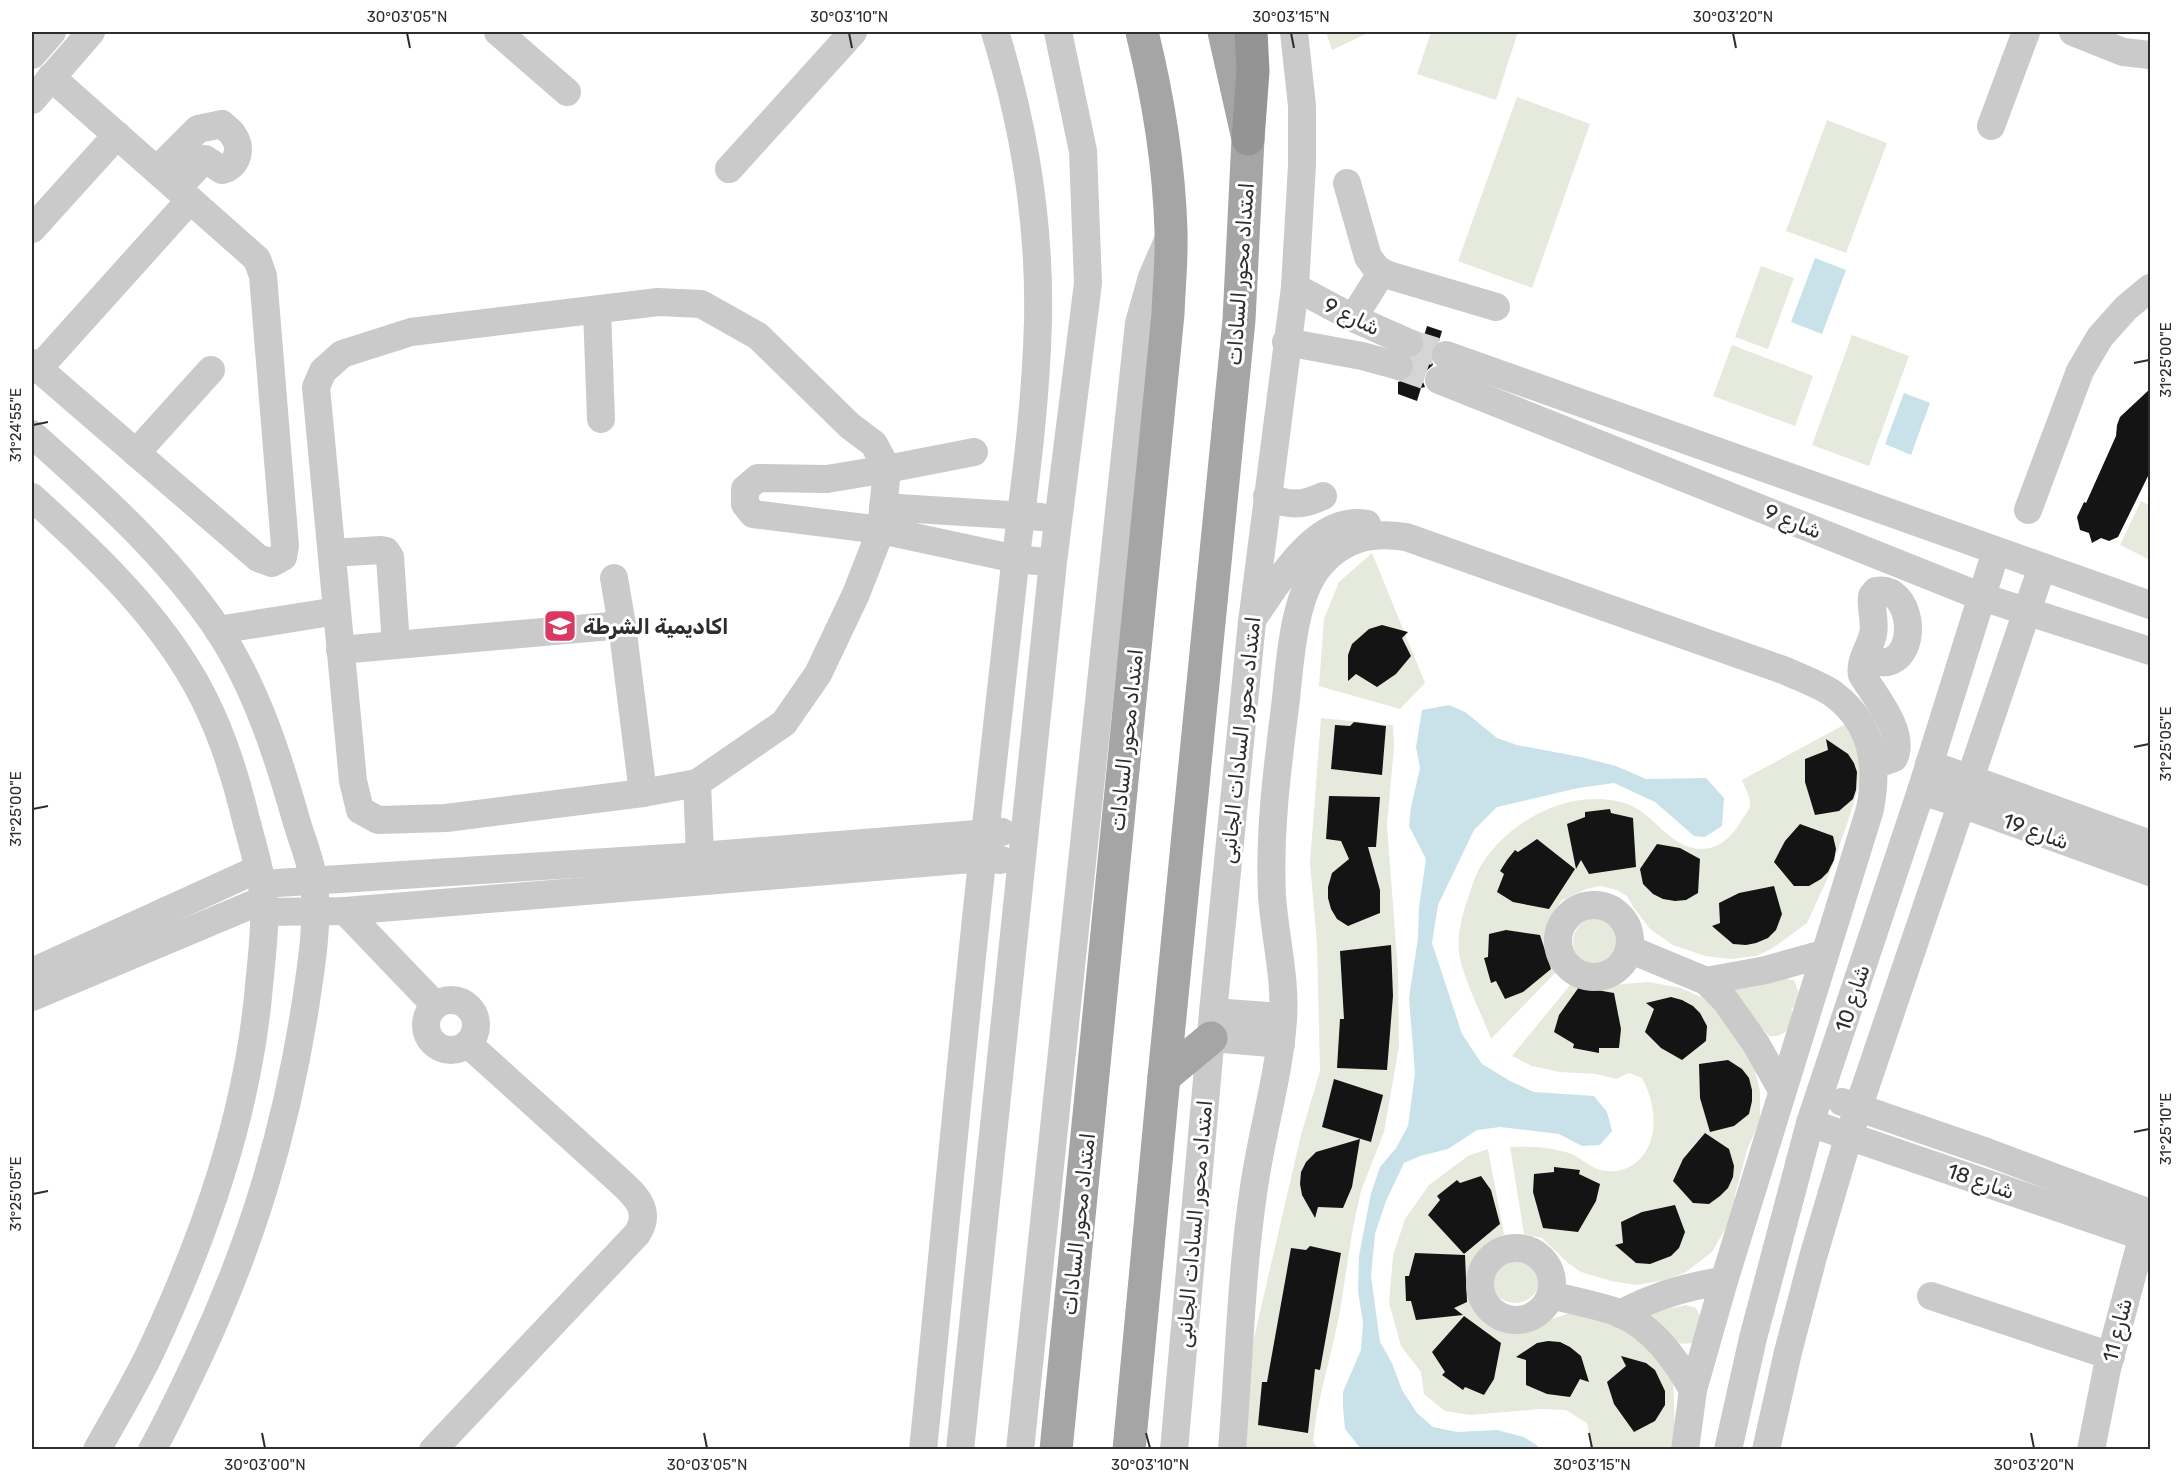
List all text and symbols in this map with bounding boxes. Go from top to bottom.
text: 30°03'05"N [367,8,447,26]
text: 30°03'10"N [810,8,888,26]
text: 30°03'15"N [1252,8,1330,26]
text: 30°03'20"N [1693,8,1773,26]
street label: امتداد محور السادات [1221,182,1259,366]
street label: شارع 9 [1319,292,1384,342]
text: 31°25'00"E [2157,322,2175,398]
text: 31°24'55"E [7,388,25,462]
street label: شارع 9 [1760,498,1825,546]
school or university icon: اكاديمية الشرطة [542,608,578,644]
place label: اكاديمية الشرطة [583,614,729,640]
street label: امتداد محور السادات الجانبى [1215,615,1265,865]
street label: امتداد محور السادات [1104,648,1148,832]
text: 31°25'05"E [2157,706,2175,782]
text: 31°25'00"E [7,771,25,847]
street label: شارع 19 [1999,808,2072,856]
street label: شارع 10 [1829,961,1877,1035]
text: 31°25'10"E [2157,1093,2175,1165]
street label: امتداد محور السادات الجانبى [1171,1099,1217,1349]
street label: امتداد محور السادات [1056,1132,1100,1316]
text: 31°25'05"E [7,1156,25,1232]
street label: شارع 18 [1943,1158,2018,1206]
street label: شارع 11 [2097,1295,2139,1365]
text: 30°03'00"N [224,1456,306,1474]
text: 30°03'05"N [667,1456,747,1474]
text: 30°03'10"N [1111,1456,1189,1474]
text: 30°03'15"N [1553,1456,1631,1474]
text: 30°03'20"N [1994,1456,2074,1474]

